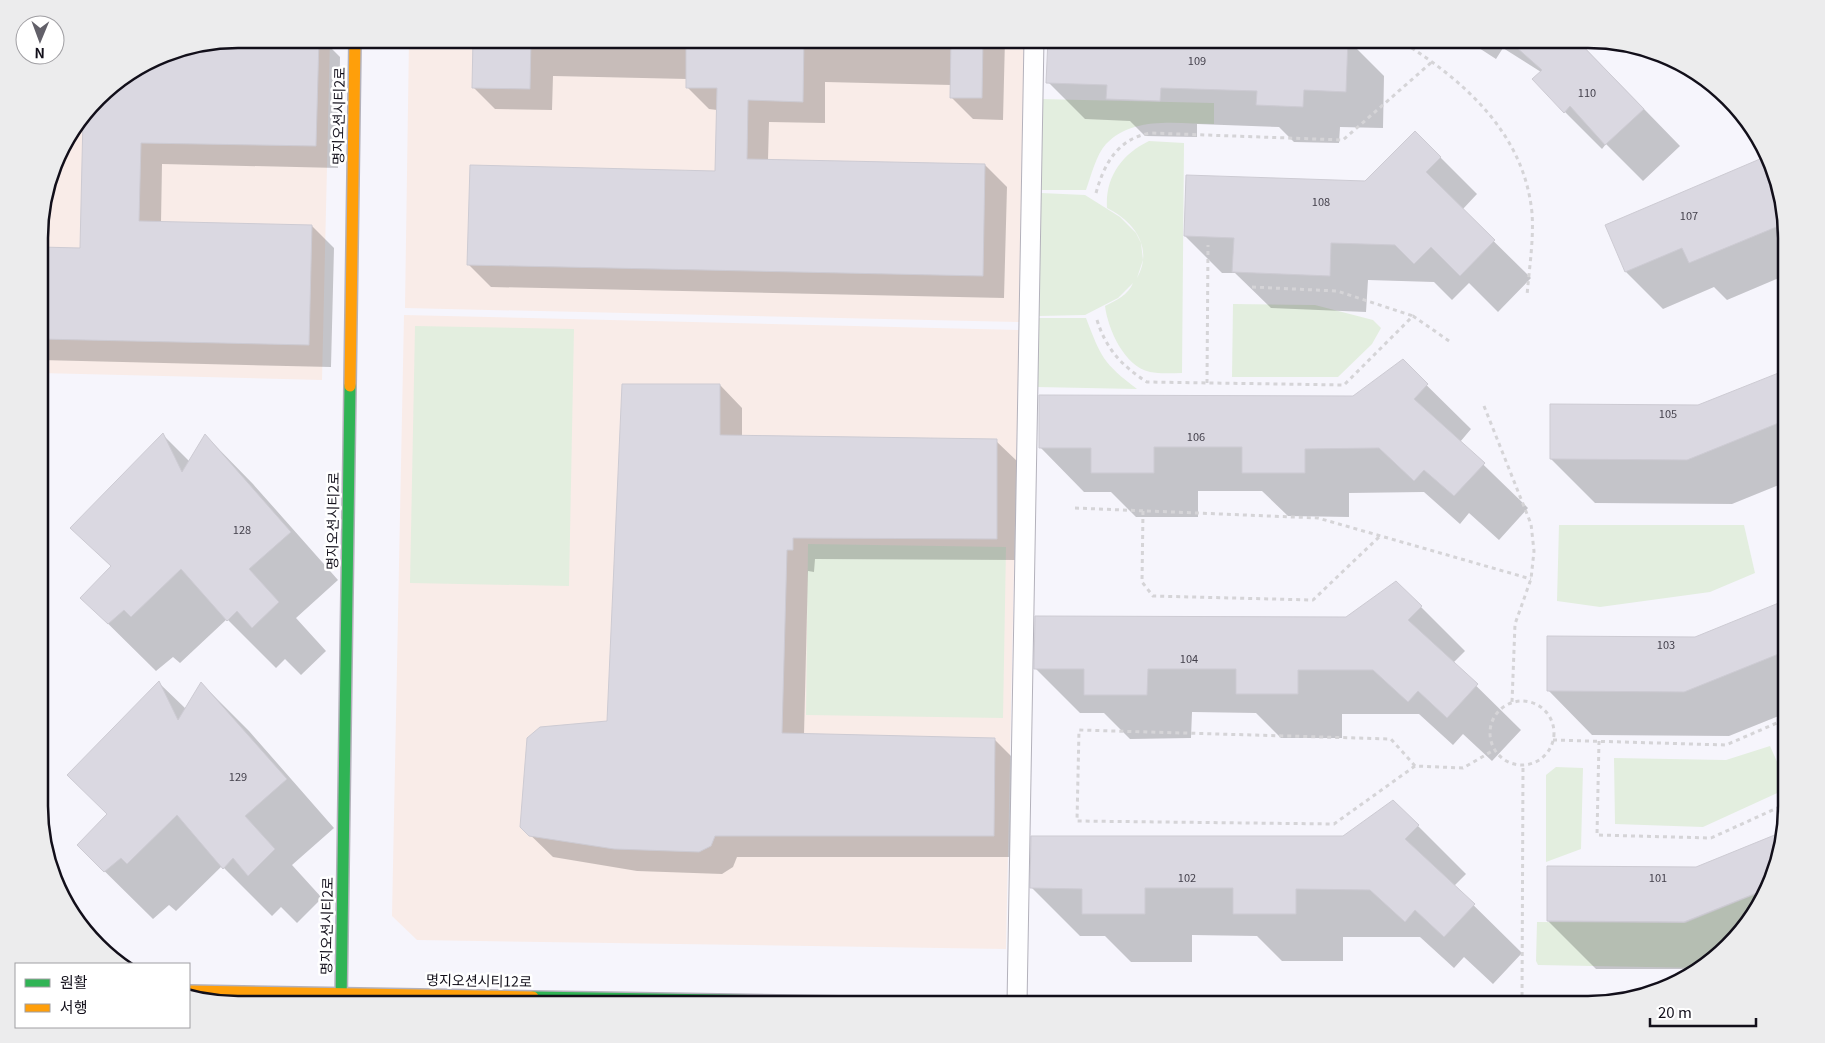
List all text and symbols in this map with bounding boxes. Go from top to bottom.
north arrow [15,15,65,65]
text: N [34,44,45,64]
house number: 109 [1188,52,1206,68]
street label: 명지오션시티2로 [327,67,349,165]
house number: 110 [1578,84,1596,100]
house number: 108 [1312,193,1330,209]
house number: 107 [1680,207,1698,223]
house number: 105 [1659,405,1677,421]
house number: 106 [1187,428,1205,444]
street label: 명지오션시티2로 [321,472,343,570]
house number: 128 [233,521,251,537]
house number: 103 [1657,636,1675,652]
house number: 104 [1180,650,1198,666]
house number: 129 [229,768,247,784]
house number: 102 [1178,869,1196,885]
house number: 101 [1649,869,1667,885]
street label: 명지오션시티2로 [315,877,337,975]
legend [15,963,190,1028]
street label: 명지오션시티12로 [426,969,532,991]
text: 원활 [60,971,88,992]
text: 서행 [60,996,88,1017]
scale bar [1650,996,1756,1028]
text: 20 m [1658,1001,1692,1022]

